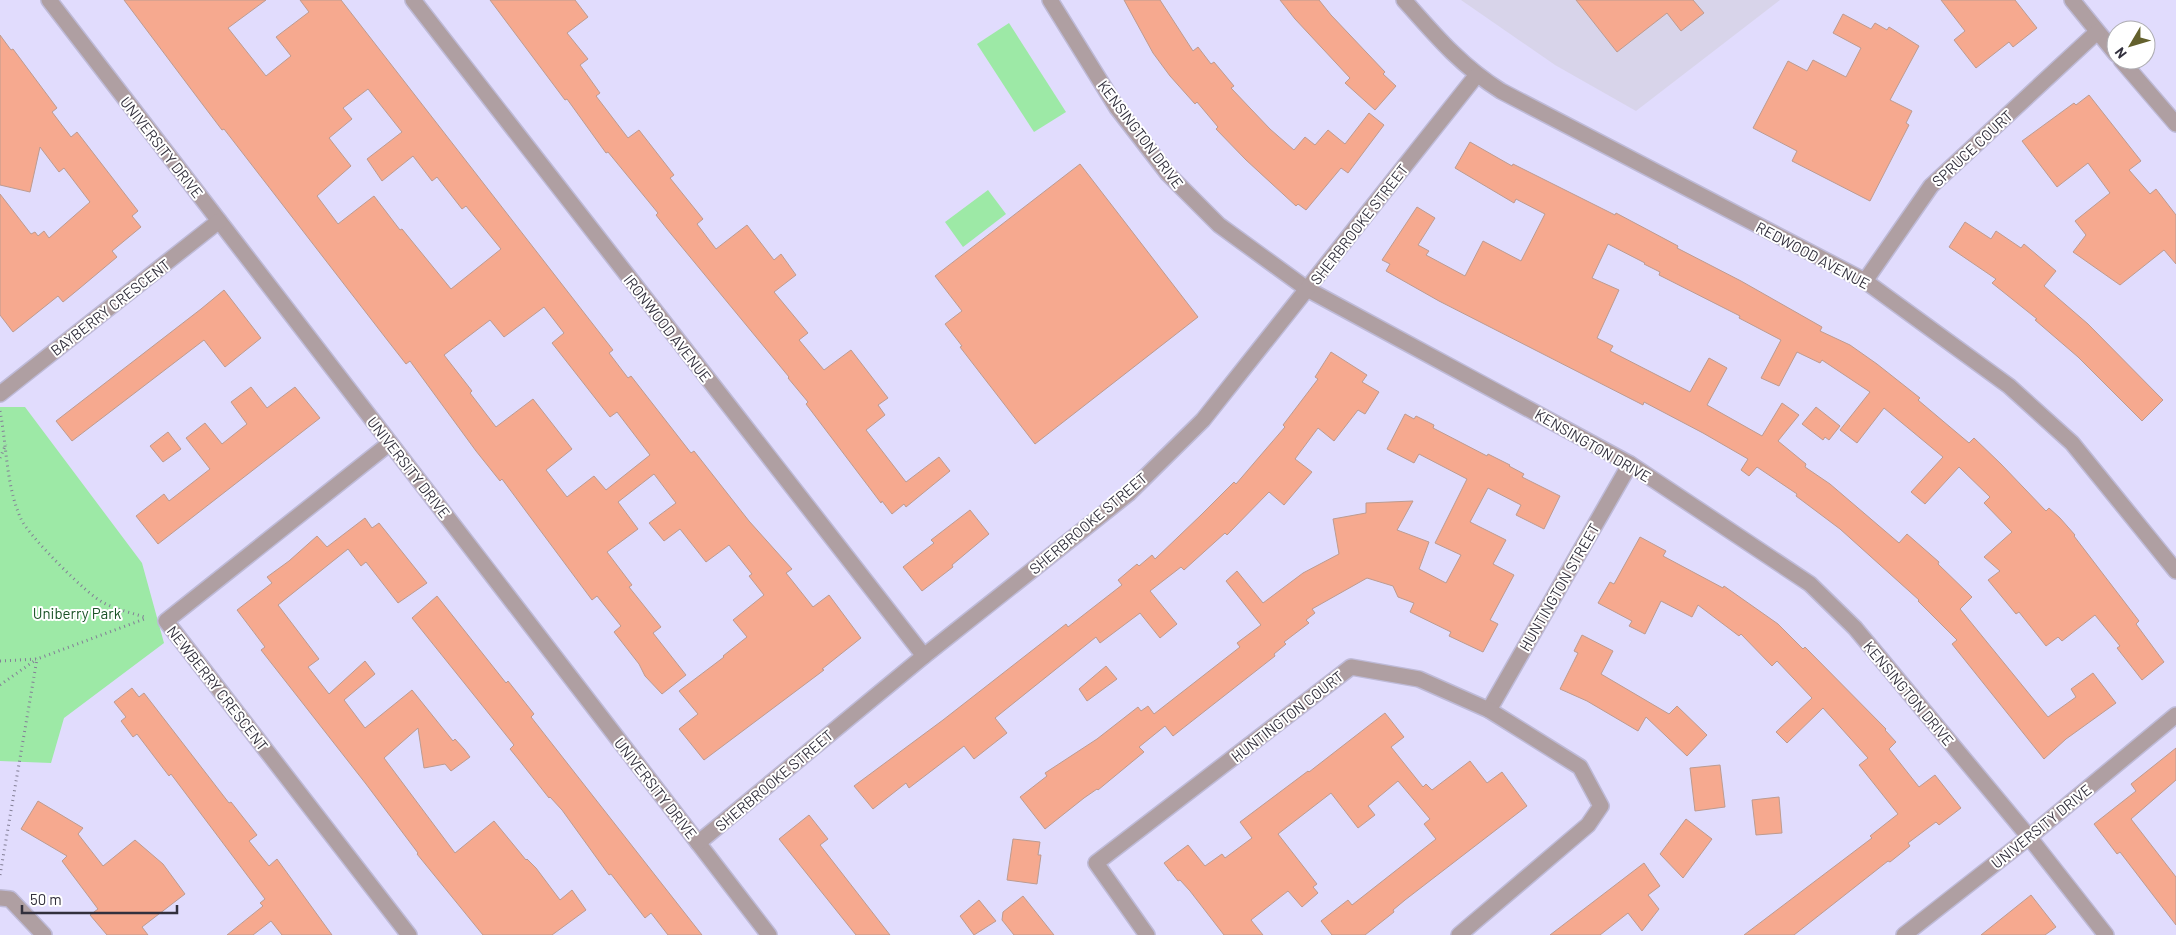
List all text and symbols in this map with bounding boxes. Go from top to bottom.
north arrow [2106,20,2156,70]
text: N [2111,44,2130,62]
street label: KENSINGTON DRIVE [1095,76,1187,192]
street label: UNIVERSITY DRIVE [117,93,207,201]
street label: SPRUCE COURT [1928,106,2016,190]
street label: SHERBROOKE STREET [1306,160,1412,288]
street label: REDWOOD AVENUE [1753,217,1873,293]
street label: BAYBERRY CRESCENT [47,255,173,359]
street label: IRONWOOD AVENUE [620,271,716,385]
street label: KENSINGTON DRIVE [1532,405,1654,485]
street label: UNIVERSITY DRIVE [364,413,454,521]
street label: SHERBROOKE STREET [1025,468,1151,578]
street label: HUNTINGTON STREET [1515,520,1603,654]
park label: Uniberry Park [33,604,122,622]
street label: NEWBERRY CRESCENT [164,622,272,754]
street label: KENSINGTON DRIVE [1860,637,1958,749]
street label: HUNTINGTON COURT [1227,667,1347,765]
street label: SHERBROOKE STREET [711,725,837,835]
street label: UNIVERSITY DRIVE [611,734,701,842]
street label: UNIVERSITY DRIVE [1987,780,2095,872]
scale bar [22,882,178,914]
text: 50 m [30,890,62,908]

